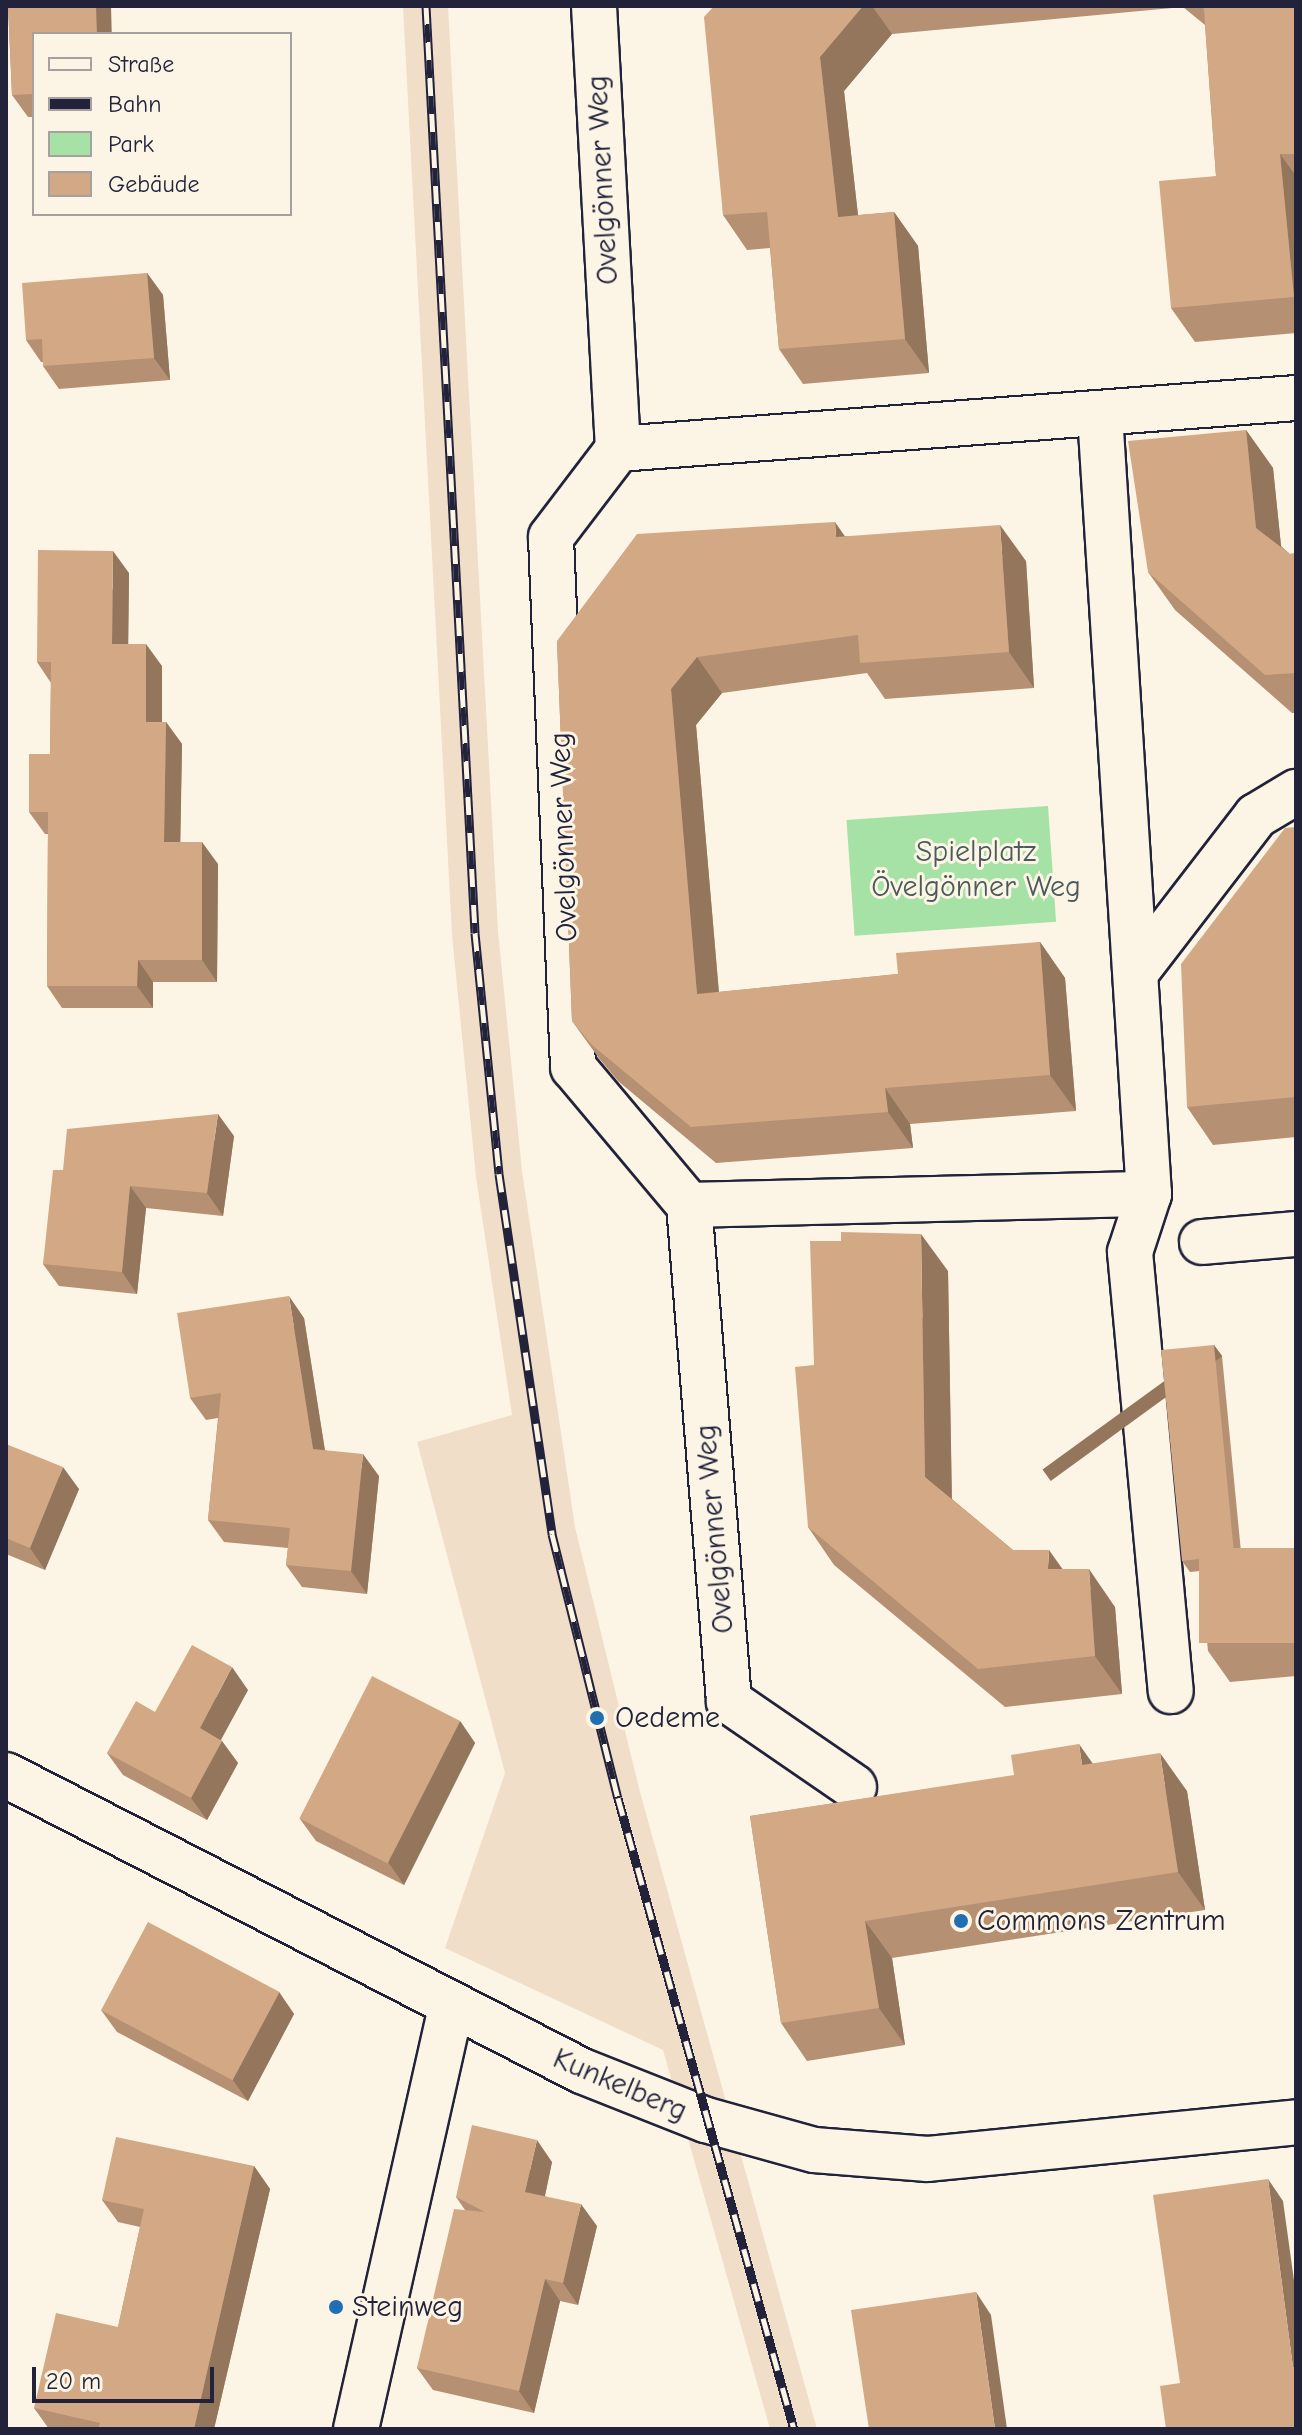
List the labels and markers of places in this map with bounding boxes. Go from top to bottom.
place label: Oedeme [615,1700,720,1736]
marker: Oedeme [586,1707,608,1729]
place label: Commons Zentrum [977,1903,1226,1939]
marker: Commons Zentrum [952,1912,970,1930]
place label: Steinweg [352,2289,463,2325]
marker: Steinweg [327,2298,345,2316]

